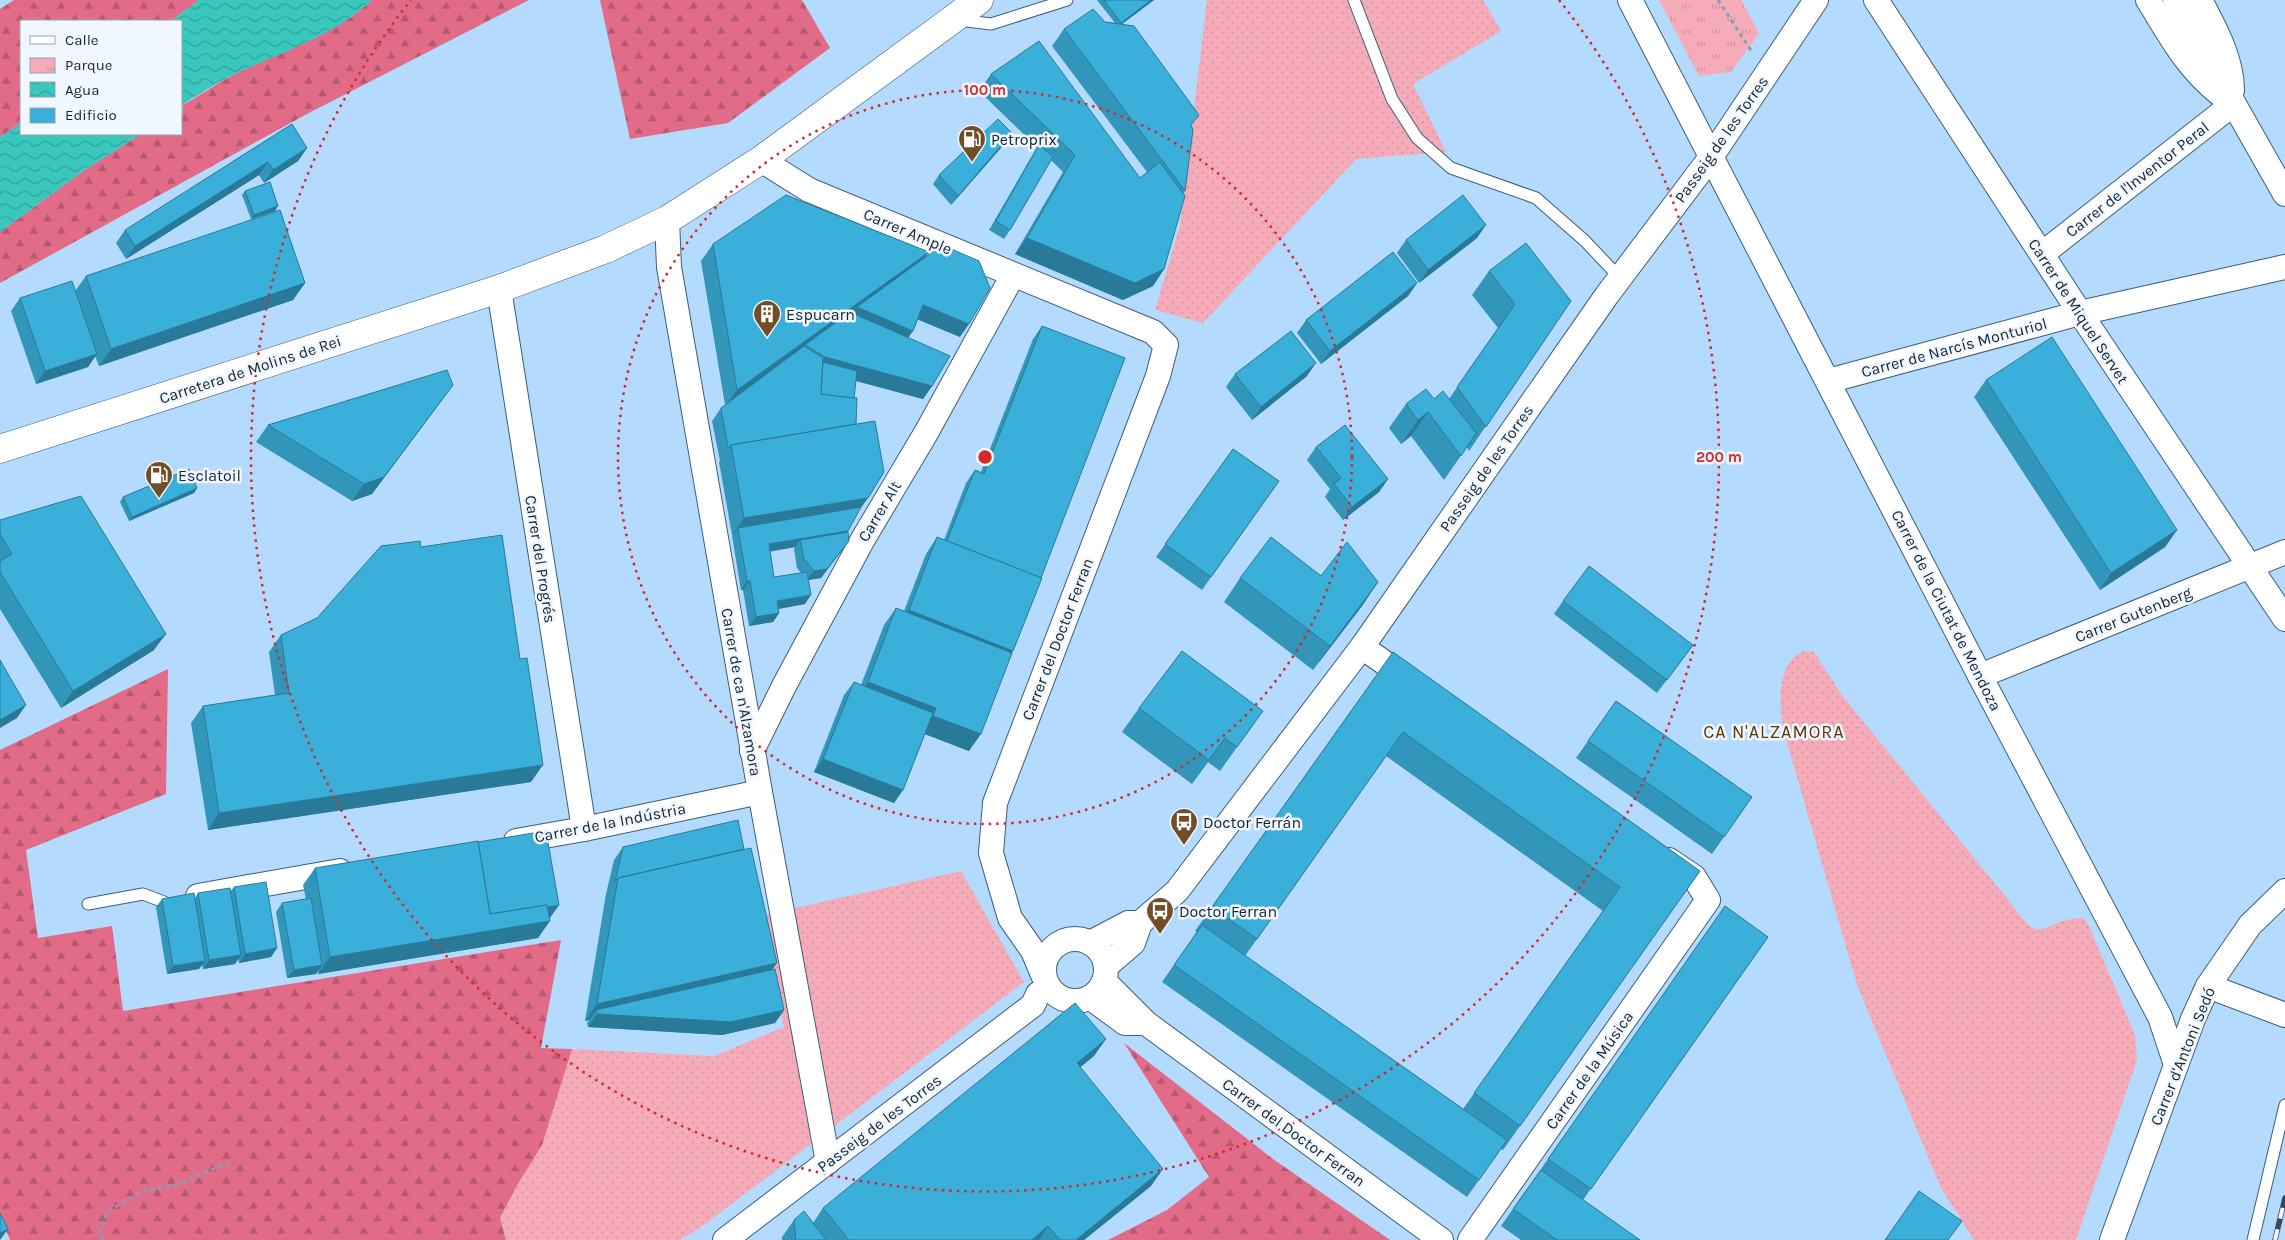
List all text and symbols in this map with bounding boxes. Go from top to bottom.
legend [20,20,182,135]
text: Calle [65,31,99,49]
text: Parque [65,56,113,74]
street label: Passeig de les Torres [1671,72,1772,206]
text: Agua [65,81,99,99]
text: 100 m [964,81,1006,99]
text: Edificio [65,106,117,124]
street label: Carrer de l'Inventor Peral [2062,118,2213,241]
fuel station icon: Petroprix [957,124,987,163]
place label: Petroprix [991,130,1057,149]
street label: Carrer Ample [861,204,955,259]
street label: Carrer de Miquel Servet [2025,235,2133,387]
building icon: Espucarn [752,299,782,338]
place label: Espucarn [786,305,855,324]
street label: Carrer de Narcís Monturiol [1859,314,2049,381]
street label: Carretera de Molins de Rei [157,331,344,408]
street label: Passeig de les Torres [1436,401,1537,535]
centre of rings [976,448,994,466]
text: 200 m [1696,448,1742,466]
fuel station icon: Esclatoil [144,460,174,499]
place label: Esclatoil [178,466,241,485]
street label: Carrer Alt [854,477,905,545]
street label: Carrer del Progrés [521,494,560,624]
street label: Carrer de la Ciutat de Mendoza [1887,507,2006,714]
street label: Carrer del Doctor Ferran [1018,555,1097,723]
street label: Carrer Gutenberg [2072,582,2194,647]
street label: Carrer de ca n'Alzamora [717,606,766,778]
district label: CA N'ALZAMORA [1703,721,1845,743]
street label: Carrer de la Indústria [533,799,687,846]
bus stop icon: Doctor Ferrán [1169,807,1199,846]
place label: Doctor Ferrán [1203,813,1301,832]
bus stop icon: Doctor Ferran [1145,896,1175,935]
place label: Doctor Ferran [1179,902,1277,921]
street label: Carrer d'Antoni Sedó [2146,984,2219,1128]
street label: Carrer de la Música [1541,1007,1637,1133]
street label: Passeig de les Torres [814,1071,945,1176]
street label: Carrer del Doctor Ferran [1219,1074,1369,1191]

